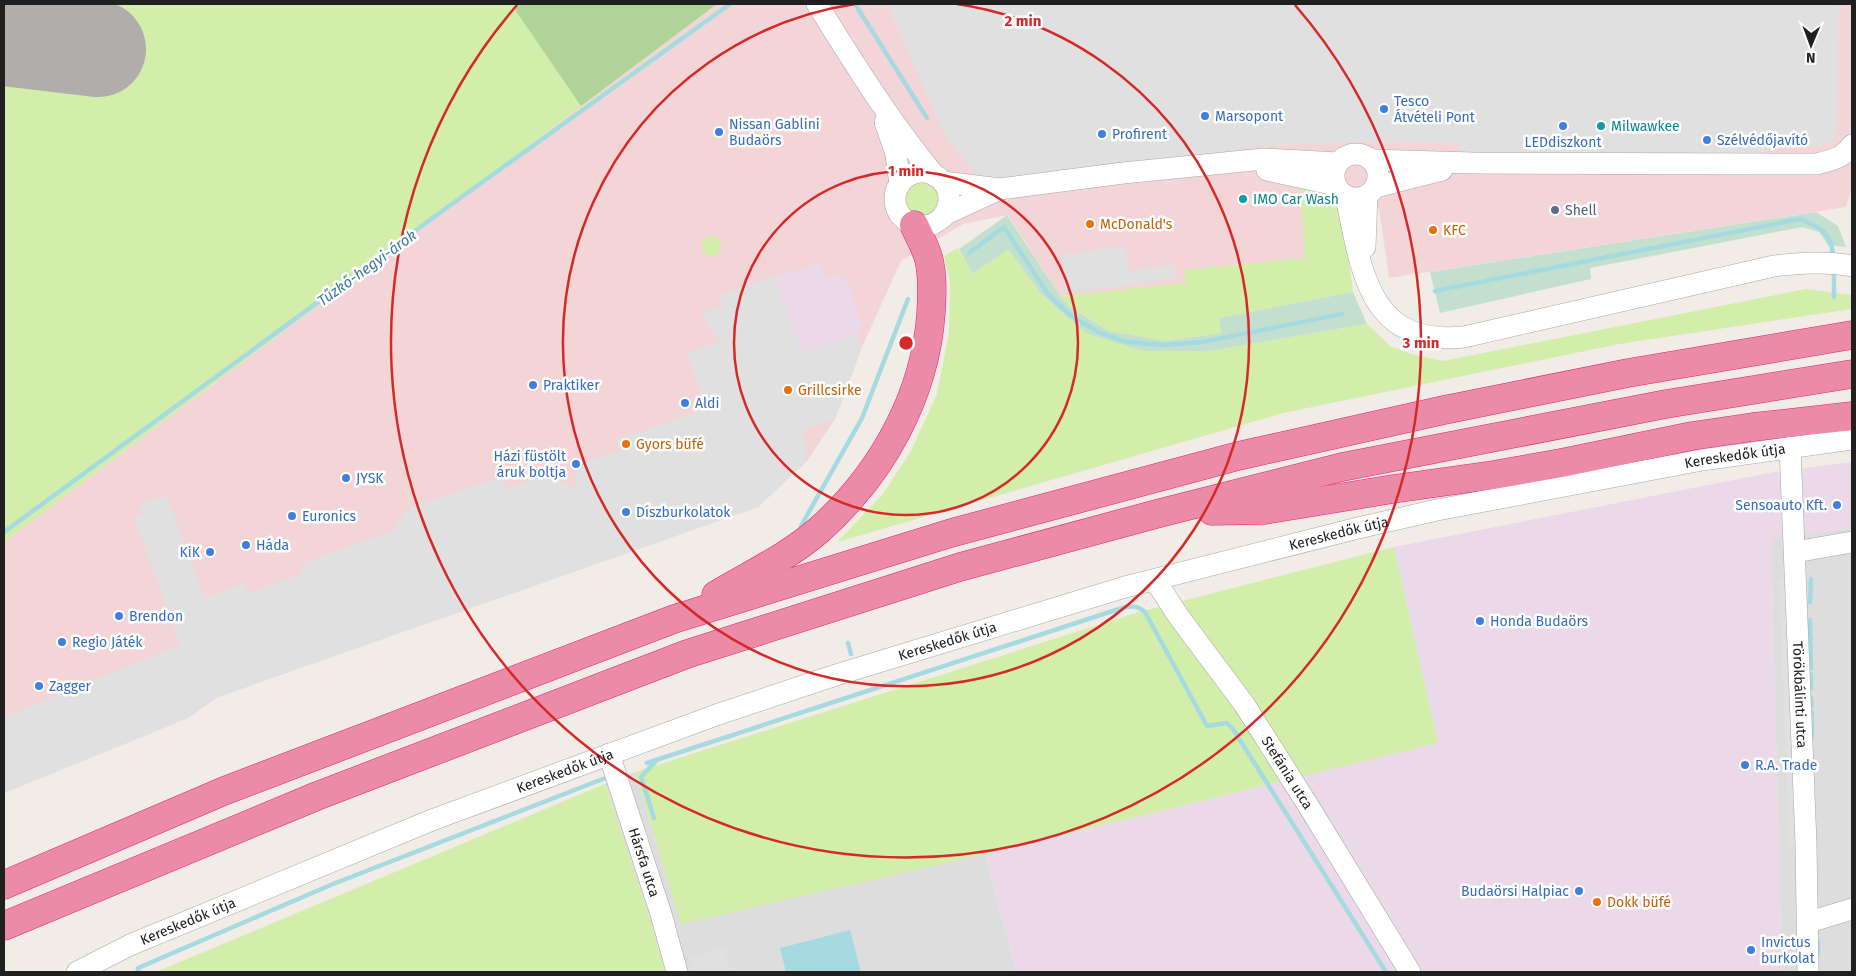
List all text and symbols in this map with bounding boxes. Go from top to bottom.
text: 2 min [1005,12,1041,30]
north arrow [1786,20,1836,70]
text: N [1806,49,1816,66]
place label: Tesco Átvételi Pont [1394,93,1476,126]
marker: Tesco Átvételi Pont [1378,103,1390,115]
place label: Marsopont [1215,108,1284,125]
marker: Marsopont [1199,110,1211,122]
place label: Nissan Gablini Budaörs [729,116,820,149]
place label: Milwawkee [1611,118,1680,135]
marker: LEDdiszkont [1557,120,1569,132]
marker: Milwawkee [1595,120,1607,132]
marker: Nissan Gablini Budaörs [713,126,725,138]
place label: Profirent [1112,126,1168,143]
marker: Profirent [1096,128,1108,140]
place label: Szélvédőjavító [1717,132,1808,149]
place label: LEDdiszkont [1525,134,1602,151]
marker: Szélvédőjavító [1701,134,1713,146]
text: 1 min [888,162,924,180]
place label: IMO Car Wash [1253,191,1339,208]
marker: IMO Car Wash [1237,193,1249,205]
place label: Shell [1565,202,1597,219]
marker: Shell [1549,204,1561,216]
place label: McDonald's [1100,216,1173,233]
marker: McDonald's [1084,218,1096,230]
place label: KFC [1443,222,1466,239]
marker: KFC [1427,224,1439,236]
water label: Tűzkő-hegyi-árok [314,226,420,310]
centre of rings [897,334,915,352]
text: 3 min [1402,334,1439,352]
place label: Praktiker [543,377,600,394]
marker: Praktiker [527,379,539,391]
place label: Grillcsirke [798,382,862,399]
marker: Grillcsirke [782,384,794,396]
place label: Aldi [695,395,719,412]
marker: Aldi [679,397,691,409]
place label: Gyors büfé [636,436,704,453]
marker: Gyors büfé [620,438,632,450]
street label: Kereskedők útja [1683,440,1786,472]
place label: Házi füstölt áruk boltja [494,448,567,481]
marker: Házi füstölt áruk boltja [570,458,582,470]
place label: JYSK [356,470,384,487]
marker: JYSK [340,472,352,484]
place label: Sensoauto Kft. [1735,497,1827,514]
marker: Sensoauto Kft. [1831,499,1843,511]
place label: Díszburkolatok [636,504,731,521]
marker: Díszburkolatok [620,506,632,518]
place label: Euronics [302,508,356,525]
marker: Euronics [286,510,298,522]
street label: Kereskedők útja [1287,513,1390,554]
place label: Háda [256,537,289,554]
marker: Háda [240,539,252,551]
place label: KiK [180,544,201,561]
marker: KiK [204,546,216,558]
place label: Brendon [129,608,183,625]
marker: Brendon [113,610,125,622]
place label: Honda Budaörs [1490,613,1589,630]
marker: Honda Budaörs [1474,615,1486,627]
street label: Kereskedők útja [896,618,999,664]
place label: Regio Játék [72,634,143,651]
marker: Regio Játék [56,636,68,648]
street label: Törökbálinti utca [1789,641,1811,749]
place label: Zagger [49,678,92,695]
marker: Zagger [33,680,45,692]
street label: Stefánia utca [1258,733,1317,812]
street label: Kereskedők útja [514,745,616,796]
place label: R.A. Trade [1755,757,1817,774]
marker: R.A. Trade [1739,759,1751,771]
street label: Hársfa utca [625,826,663,899]
place label: Budaörsi Halpiac [1461,883,1569,900]
marker: Budaörsi Halpiac [1573,885,1585,897]
street label: Kereskedők útja [137,894,238,948]
place label: Dokk büfé [1607,894,1671,911]
marker: Dokk büfé [1591,896,1603,908]
place label: Invictus burkolat [1761,934,1816,967]
marker: Invictus burkolat [1745,944,1757,956]

